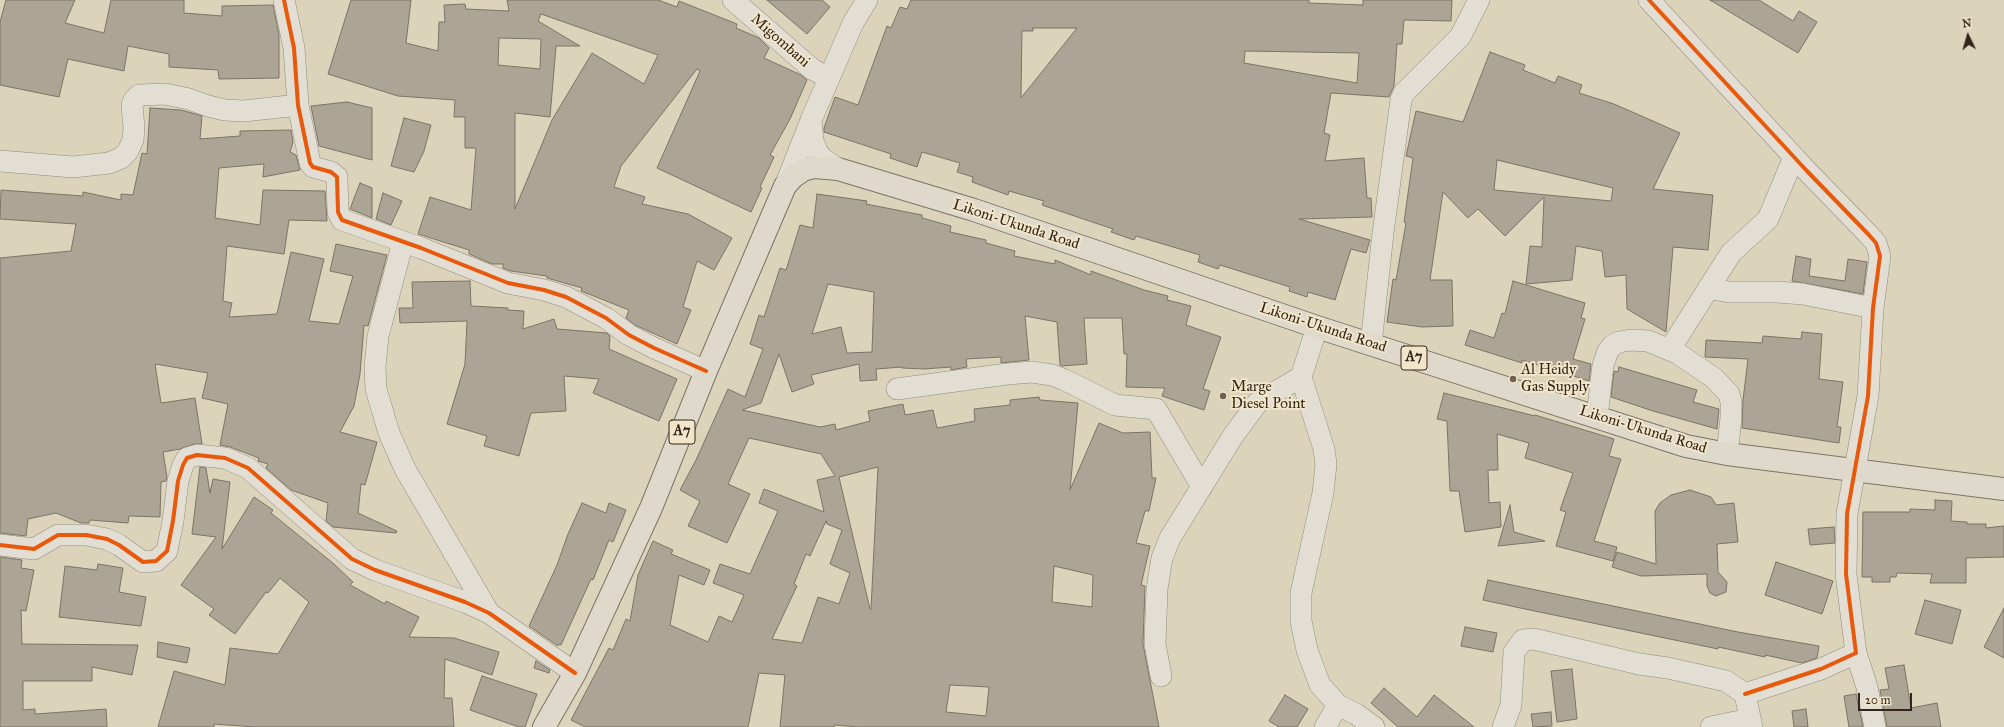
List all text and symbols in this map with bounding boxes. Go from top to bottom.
street label: Migombani [747,10,813,72]
north arrow [1948,16,1988,56]
text: N [1962,17,1972,30]
street label: Likoni-Ukunda Road [950,196,1082,254]
street label: Likoni-Ukunda Road [1257,299,1389,357]
road number: A7 [1401,346,1427,370]
place label: Al Heidy Gas Supply [1521,361,1589,396]
marker: Al Heidy Gas Supply [1508,374,1518,384]
place label: Marge Diesel Point [1231,378,1306,413]
marker: Marge Diesel Point [1218,391,1228,401]
street label: Likoni-Ukunda Road [1577,402,1709,458]
road number: A7 [669,420,695,444]
scale bar [1860,685,1914,711]
text: 20 m [1865,693,1891,707]

